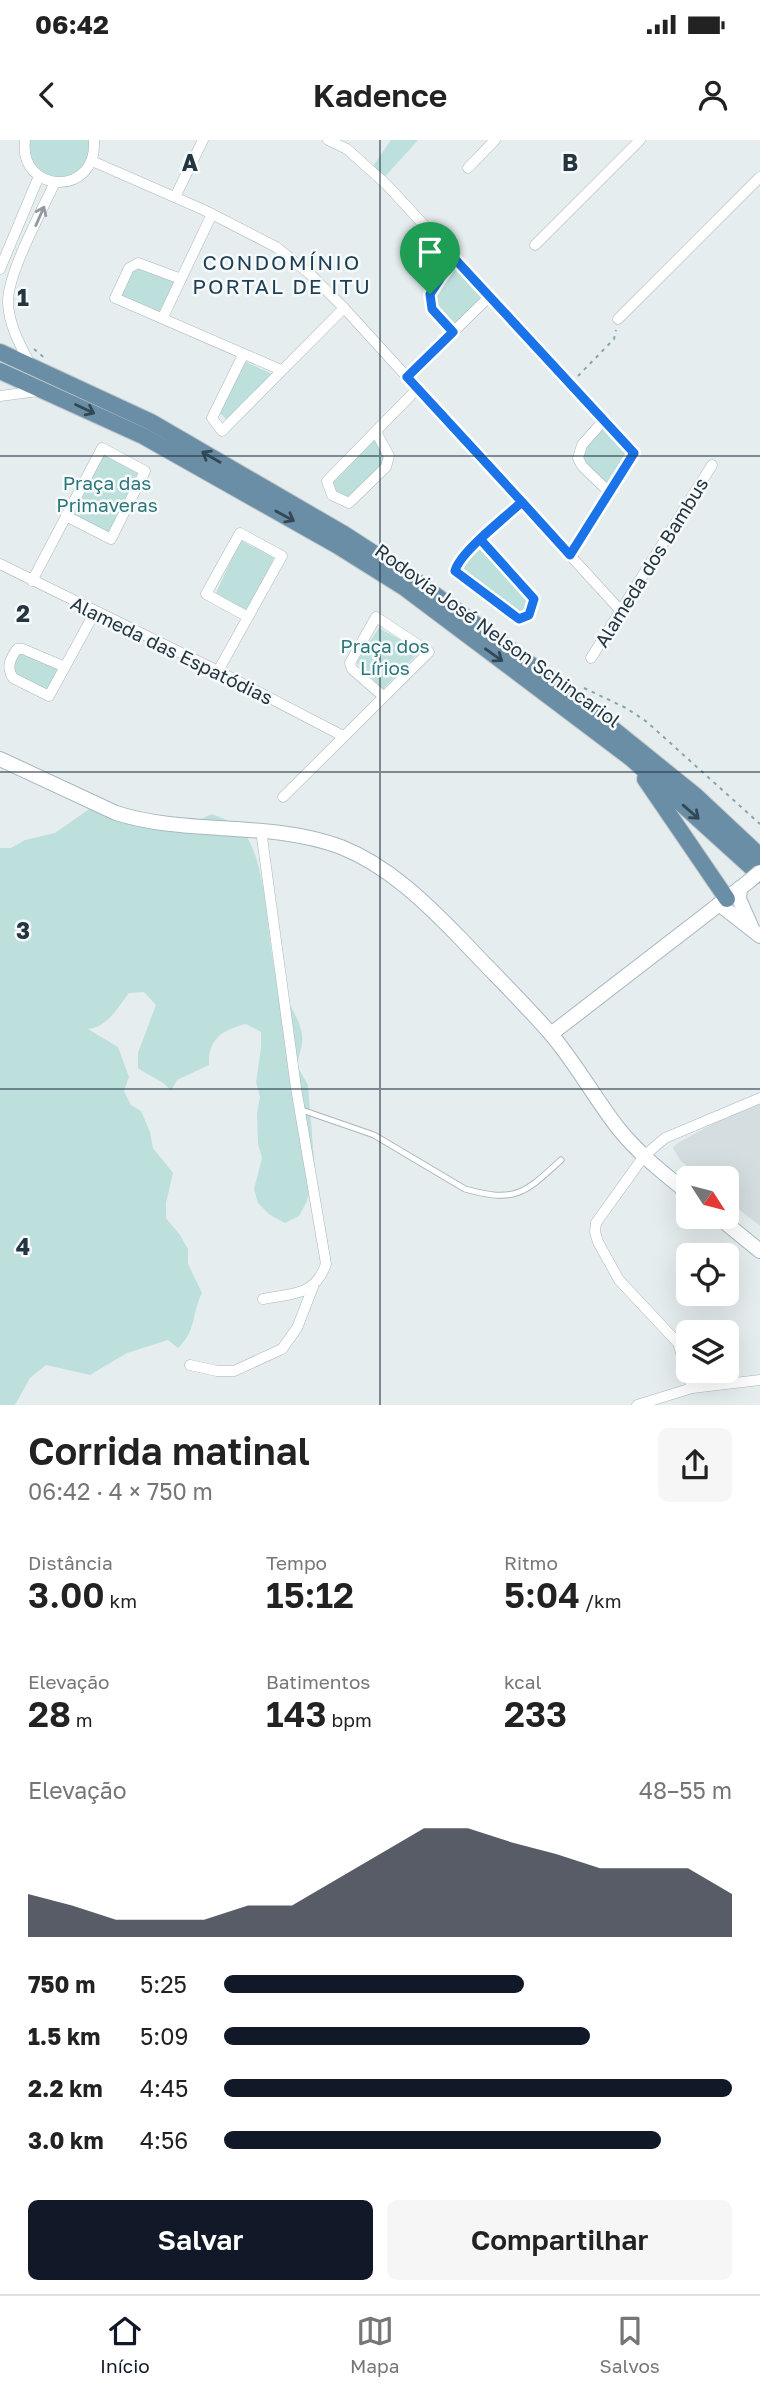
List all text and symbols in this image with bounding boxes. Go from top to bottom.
text: 06:42 [35,9,109,40]
icon: back [28,76,66,114]
text: Kadence [313,76,447,114]
icon: person [694,76,732,114]
text: A [182,148,199,176]
text: B [562,148,578,176]
one-way arrow [34,205,47,227]
pin [400,222,460,294]
icon: arrive [411,233,449,271]
district label: CONDOMÍNIO PORTAL DE ITU [192,249,372,299]
text: 1 [17,283,29,311]
one-way arrow [73,403,95,416]
one-way arrow [201,450,221,464]
park label: Praça das Primaveras [56,471,158,516]
street label: Alameda dos Bambus [589,473,713,651]
one-way arrow [274,510,295,523]
street label: Rodovia José Nelson Schincariol [371,538,625,732]
street label: Alameda das Espatódias [67,591,277,709]
text: 2 [16,599,30,627]
park label: Praça dos Lírios [340,634,430,679]
one-way arrow [485,648,503,663]
one-way arrow [682,804,700,820]
text: 3 [16,916,30,944]
north arrow [676,1166,738,1228]
map controls [676,1166,739,1383]
text: 4 [16,1232,30,1260]
button: locate [676,1243,739,1306]
button: layers [676,1320,739,1383]
text: Corrida matinal [28,1428,310,1473]
button: share [658,1428,732,1502]
text: 06:42 · 4 × 750 m [28,1477,213,1505]
text: Distância [28,1551,113,1574]
text: Tempo [266,1551,327,1574]
text: Ritmo [504,1551,558,1574]
text: 3.00 [28,1574,105,1616]
text: 15:12 [266,1574,354,1616]
text: 5:04 [504,1574,580,1616]
text: km [105,1589,137,1612]
text: /km [580,1589,622,1612]
text: Elevação [28,1670,109,1693]
text: Batimentos [266,1670,370,1693]
text: kcal [504,1670,542,1693]
text: 28 [28,1693,71,1735]
text: 143 [266,1693,327,1735]
text: 233 [504,1693,567,1735]
text: m [71,1708,93,1731]
text: bpm [327,1708,372,1731]
text: Elevação [28,1776,127,1804]
text: 48–55 m [639,1776,732,1804]
text: 750 m [28,1970,95,1998]
text: 5:25 [140,1970,187,1998]
text: 1.5 km [28,2022,100,2050]
text: 5:09 [140,2022,188,2050]
text: 2.2 km [28,2074,103,2102]
text: 4:45 [140,2074,188,2102]
text: 3.0 km [28,2126,104,2154]
text: 4:56 [140,2126,188,2154]
button: Salvar [28,2200,373,2280]
button: Compartilhar [387,2200,732,2280]
tab: Início [100,2312,150,2377]
tab: Mapa [350,2312,399,2377]
tab: Salvos [600,2312,660,2377]

